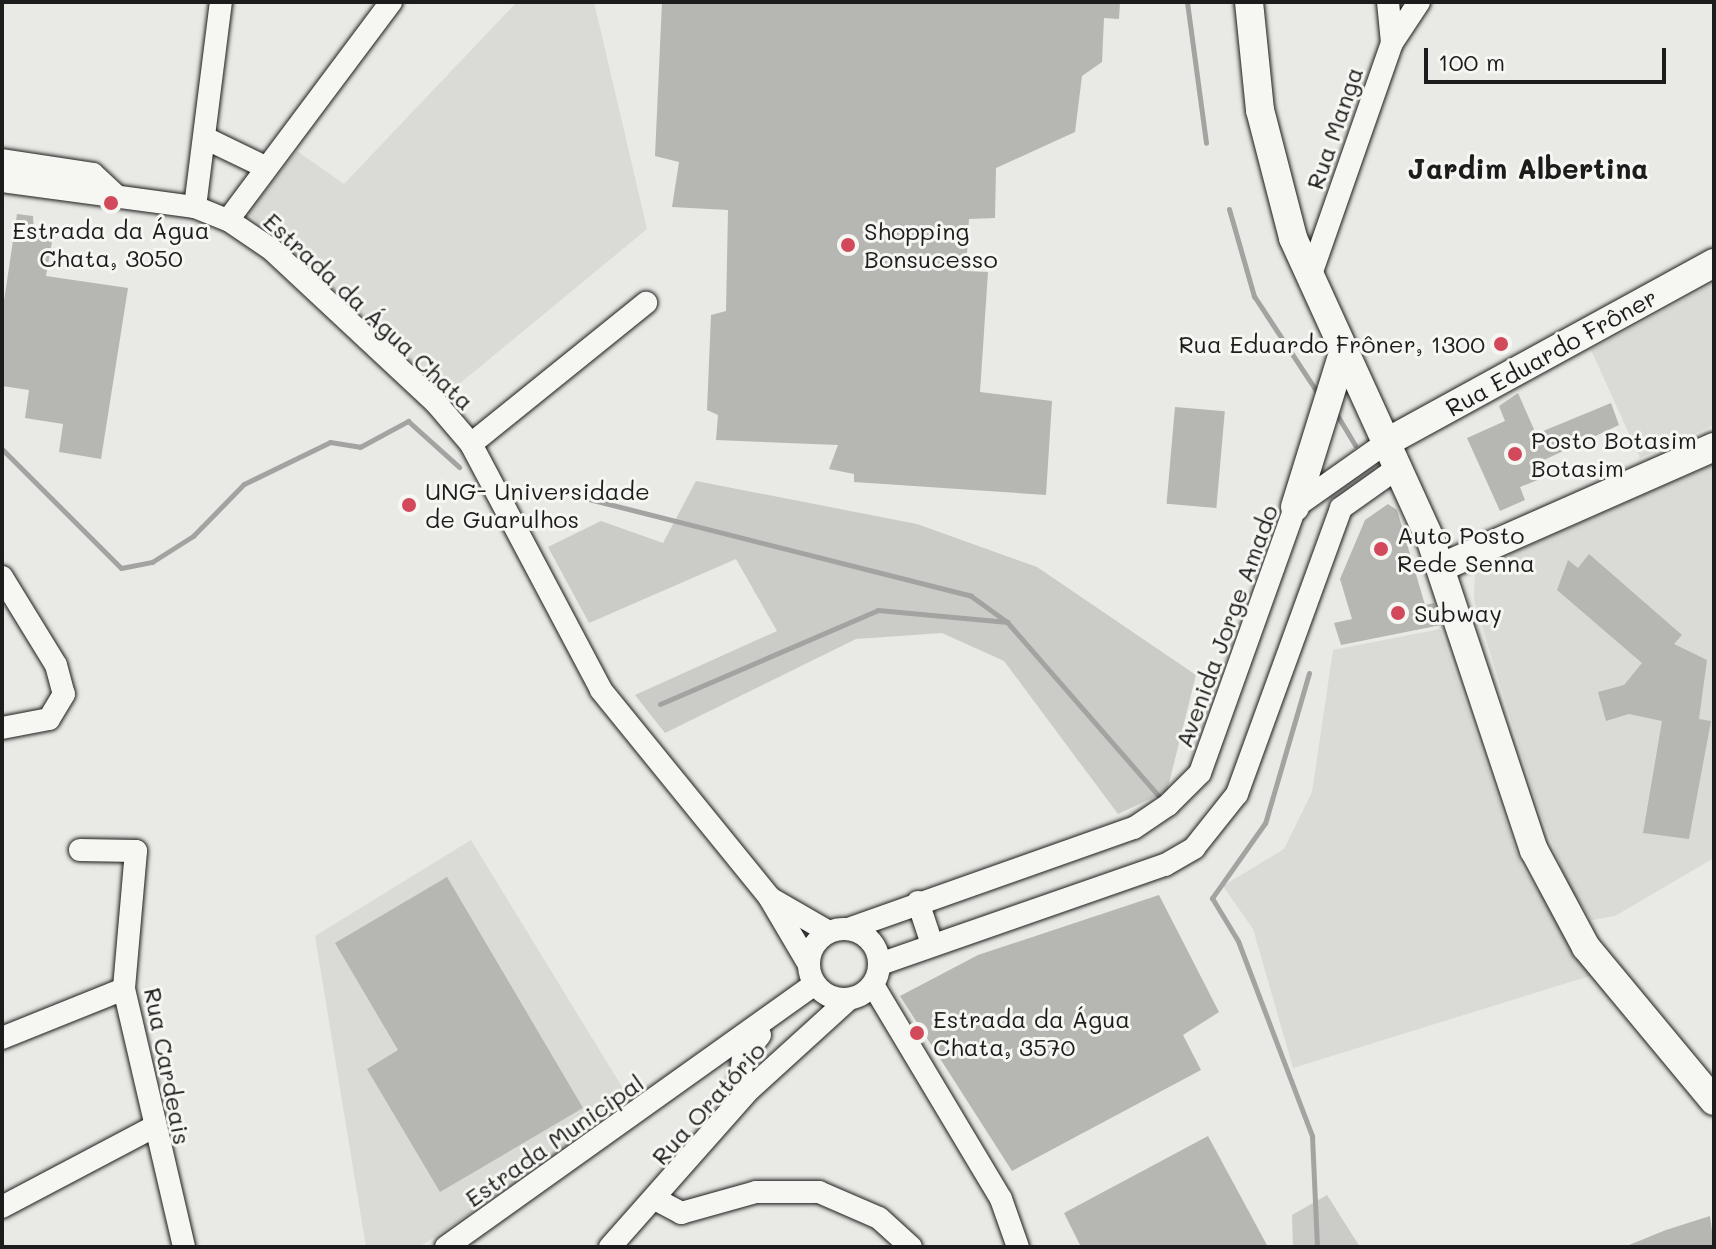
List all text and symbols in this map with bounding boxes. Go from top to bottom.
scale bar [1428,32,1670,82]
text: 100 m [1438,46,1505,77]
street label: Rua Manga [1300,63,1368,193]
district label: Jardim Albertina [1407,151,1649,185]
marker: Estrada da Água Chata, 3050 [102,194,120,212]
street label: Estrada da Água Chata [258,206,480,416]
place label: Estrada da Água Chata, 3050 [12,216,210,272]
place label: Shopping Bonsucesso [864,217,998,273]
marker: Shopping Bonsucesso [839,236,857,254]
street label: Rua Eduardo Frôner [1440,282,1662,422]
place label: Rua Eduardo Frôner, 1300 [1178,330,1485,358]
marker: Rua Eduardo Frôner, 1300 [1492,335,1510,353]
place label: Posto Botasim Botasim [1531,426,1697,482]
marker: Posto Botasim Botasim [1506,445,1524,463]
place label: UNG- Universidade de Guarulhos [425,477,650,533]
marker: UNG- Universidade de Guarulhos [400,496,418,514]
street label: Avenida Jorge Amado [1169,501,1283,751]
place label: Auto Posto Rede Senna [1397,521,1535,577]
marker: Auto Posto Rede Senna [1372,540,1390,558]
place label: Subway [1414,599,1502,627]
marker: Subway [1389,604,1407,622]
street label: Rua Cardeais [139,985,197,1147]
place label: Estrada da Água Chata, 3570 [933,1005,1130,1061]
marker: Estrada da Água Chata, 3570 [908,1024,926,1042]
street label: Rua Oratório [645,1036,771,1170]
street label: Estrada Municipal [459,1068,649,1212]

